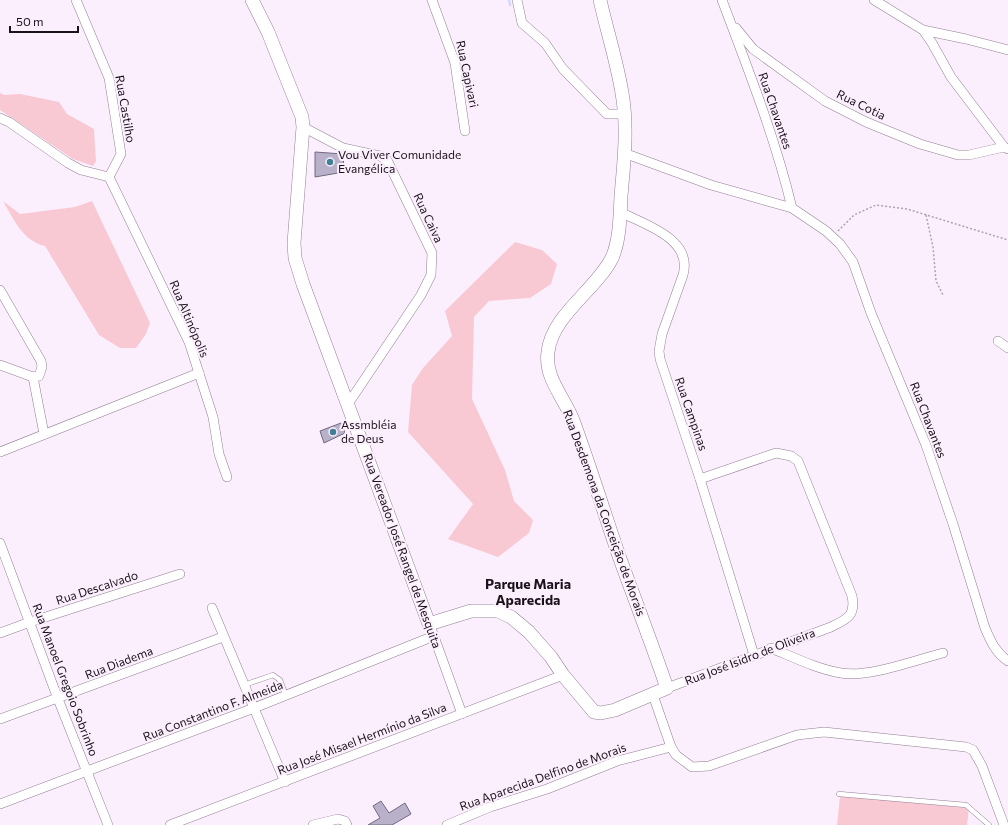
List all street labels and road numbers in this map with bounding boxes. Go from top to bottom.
street label: Rua Capivari [454,39,482,109]
street label: Rua Chavantes [756,70,796,151]
street label: Rua Castilho [113,74,139,144]
street label: Rua Cotia [835,86,888,122]
street label: Rua Caiva [411,191,446,245]
street label: Rua Altinópolis [167,278,212,359]
street label: Rua Campinas [673,375,711,452]
street label: Rua Chavantes [908,380,950,460]
street label: Rua Desdemona da Conceição de Morais [561,408,649,618]
street label: Rua Vereador José Rangel de Mesquita [360,451,445,650]
street label: Rua Descalvado [54,567,140,607]
street label: Rua Manoel Gregoio Sobrinho [30,601,102,758]
street label: Rua José Isidro de Oliveira [682,625,817,688]
street label: Rua Diadema [83,643,155,681]
street label: Rua Constantino F. Almeida [141,677,285,743]
street label: Rua José Misael Hermínio da Silva [275,699,449,778]
street label: Rua Aparecida Delfino de Morais [457,739,628,813]

